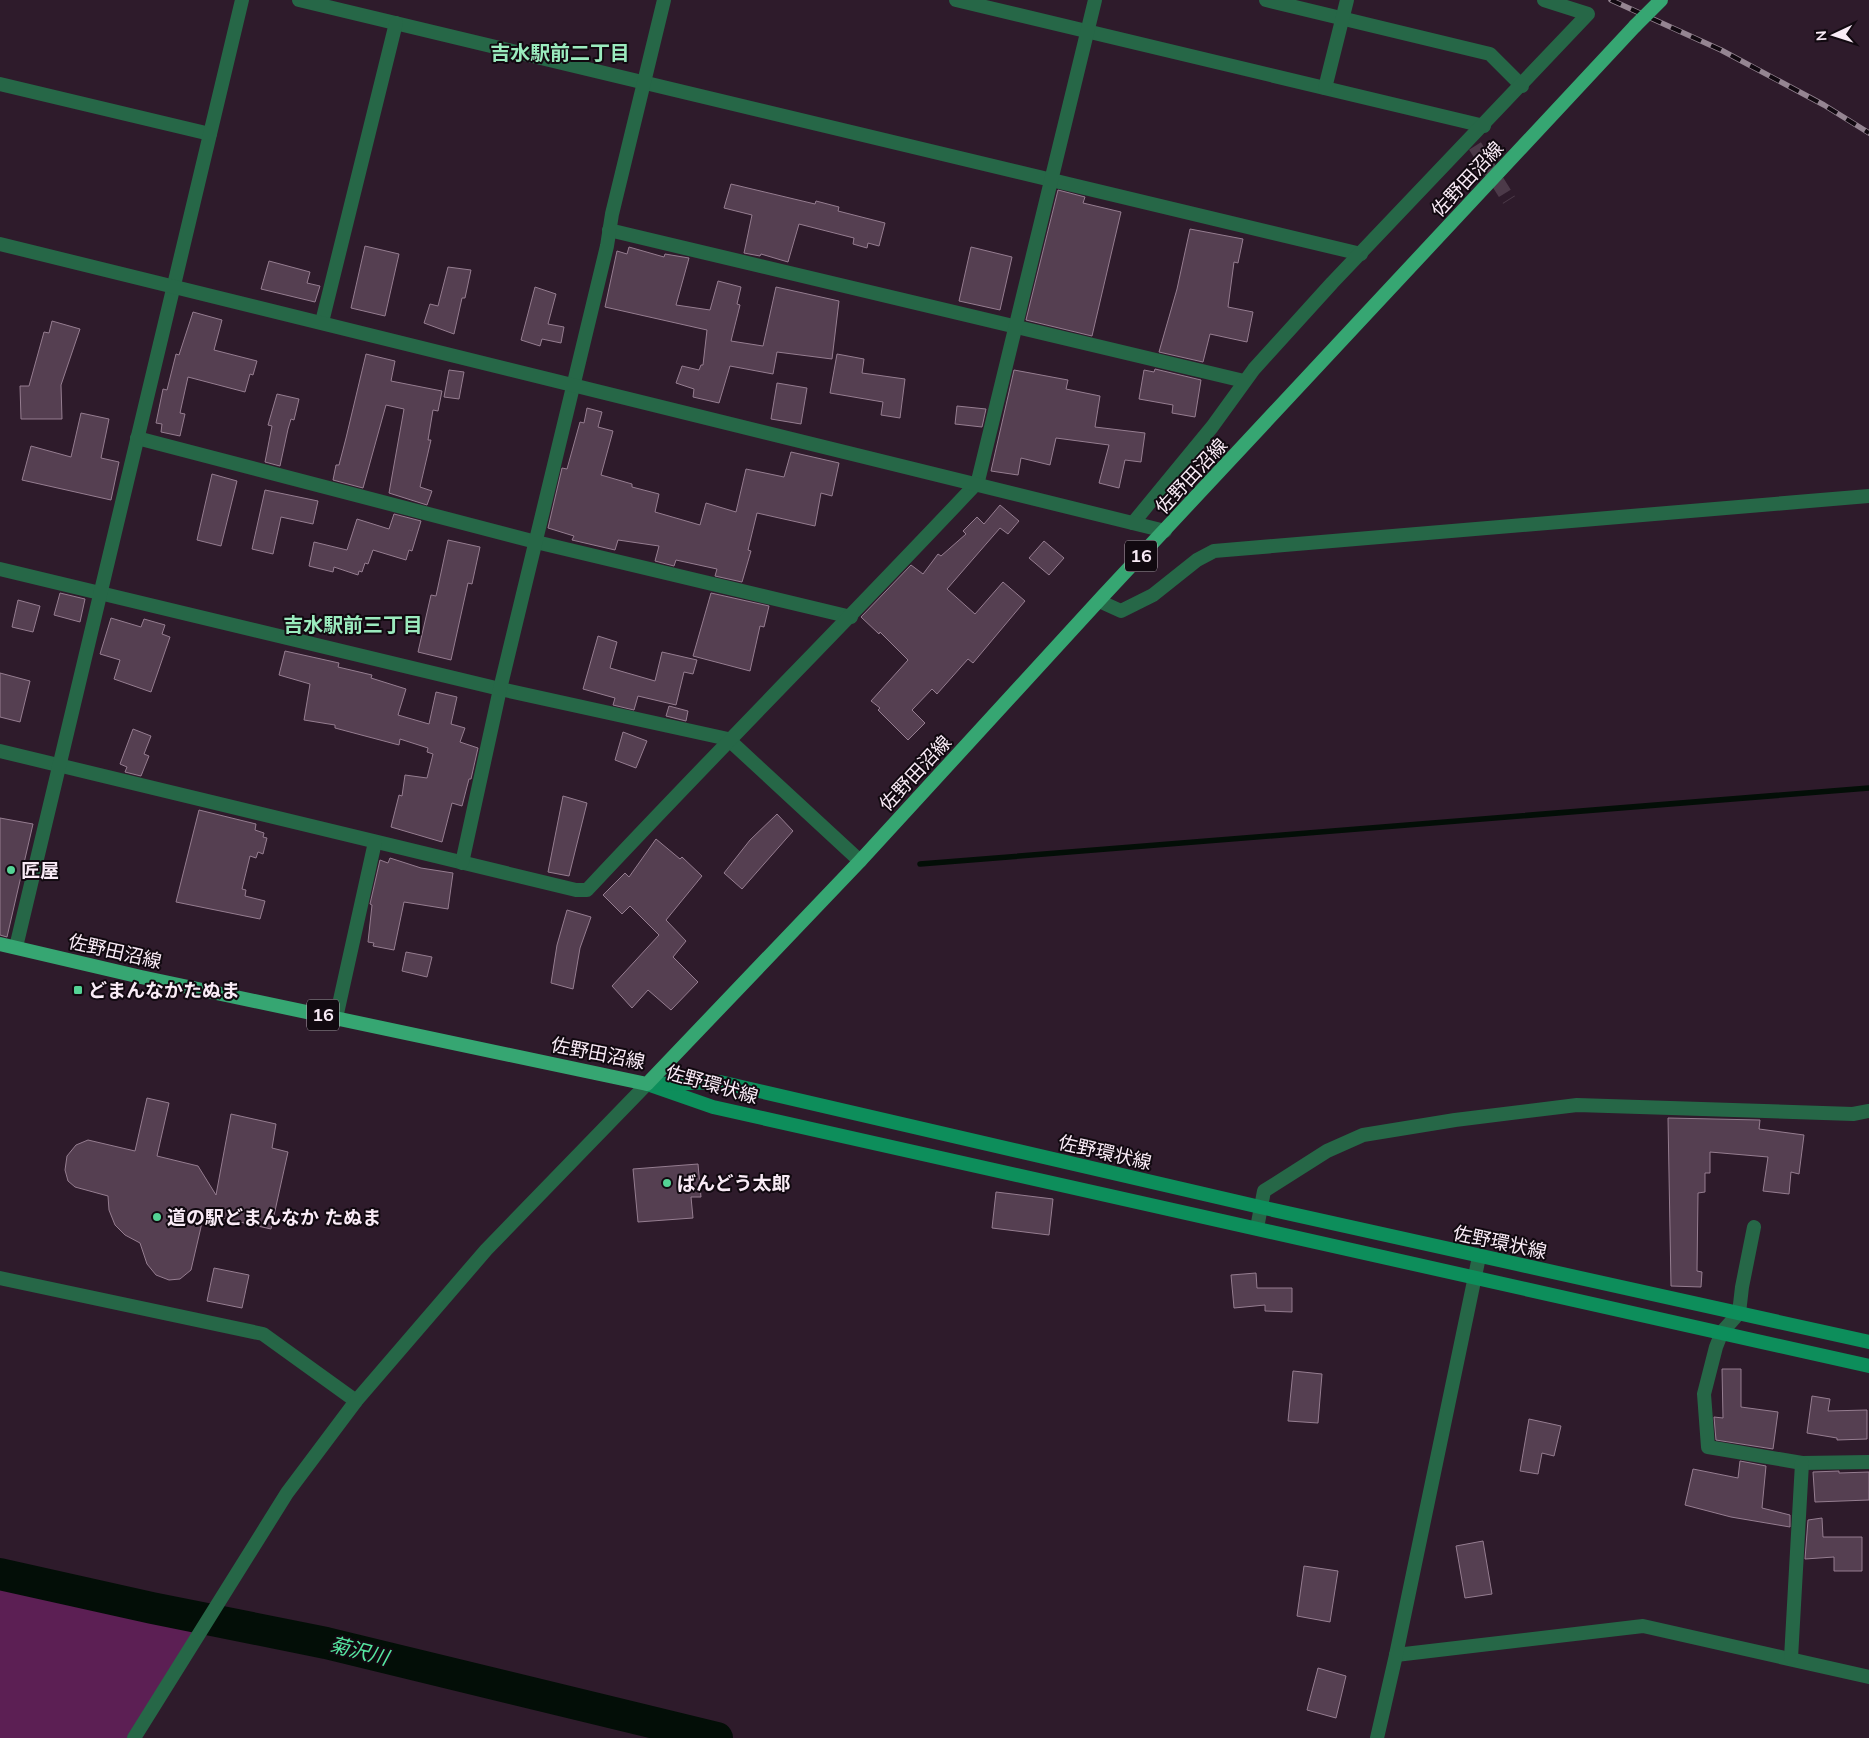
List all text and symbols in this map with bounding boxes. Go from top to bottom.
north arrow [1809,10,1859,60]
text: N [1812,30,1830,42]
district label: 吉水駅前二丁目 [490,40,630,65]
street label: 佐野田沼線 [1426,136,1508,222]
street label: 佐野田沼線 [1150,433,1232,519]
road number: 16 [1125,540,1157,572]
district label: 吉水駅前三丁目 [283,612,423,637]
street label: 佐野田沼線 [874,730,956,816]
place label: 匠屋 [21,858,59,882]
marker: 匠屋 [5,864,17,876]
street label: 佐野田沼線 [66,929,164,973]
place label: どまんなかたぬま [88,978,240,1002]
marker: どまんなかたぬま [72,984,84,996]
road number: 16 [307,1000,339,1030]
street label: 佐野田沼線 [549,1032,647,1074]
street label: 佐野環状線 [663,1059,761,1109]
street label: 佐野環状線 [1056,1130,1154,1174]
place label: ばんどう太郎 [677,1171,790,1195]
marker: ばんどう太郎 [661,1177,673,1189]
place label: 道の駅どまんなか たぬま [167,1205,381,1229]
marker: 道の駅どまんなか たぬま [151,1211,163,1223]
street label: 佐野環状線 [1451,1220,1549,1264]
water label: 菊沢川 [327,1631,393,1670]

